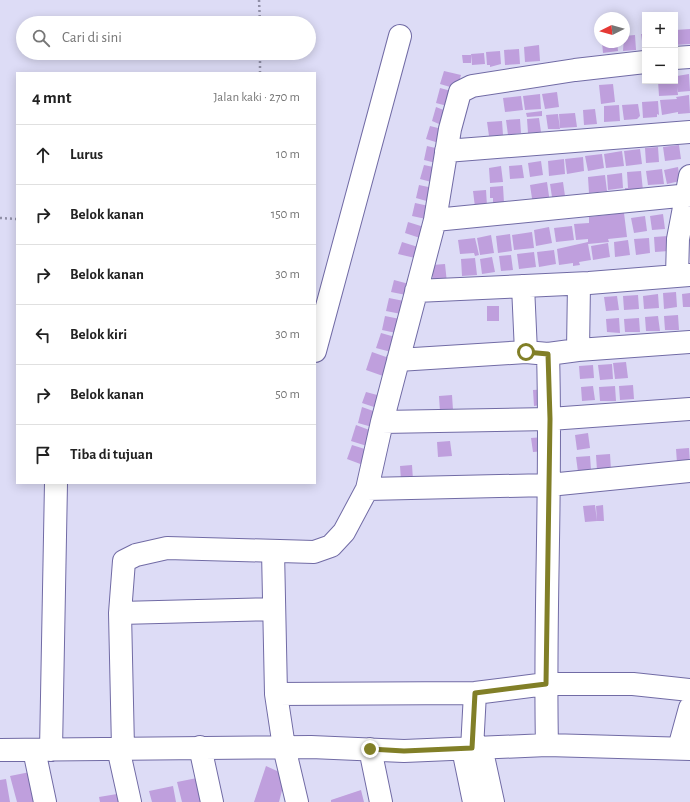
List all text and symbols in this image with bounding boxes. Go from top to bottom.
north arrow [594,12,630,48]
map controls [642,12,678,84]
button: + [642,12,678,48]
search box [16,16,316,60]
icon: search [30,27,52,49]
text: Cari di sini [62,30,122,45]
button: − [642,48,678,84]
text: 4 mnt [32,89,71,106]
text: Jalan kaki · 270 m [214,91,300,104]
icon: ahead [32,144,54,166]
text: Lurus [70,147,103,162]
text: 10 m [276,148,300,161]
icon: right [32,204,54,226]
text: Belok kanan [70,207,144,222]
text: 150 m [271,208,300,221]
icon: right [32,264,54,286]
text: Belok kanan [70,267,144,282]
text: 30 m [275,268,300,281]
icon: left [32,324,54,346]
text: Belok kiri [70,327,127,342]
text: 30 m [275,328,300,341]
route start [517,343,535,361]
icon: right [32,384,54,406]
text: Belok kanan [70,387,144,402]
text: 50 m [275,388,300,401]
icon: arrive [32,444,54,466]
text: Tiba di tujuan [70,447,153,462]
route end [361,740,379,758]

